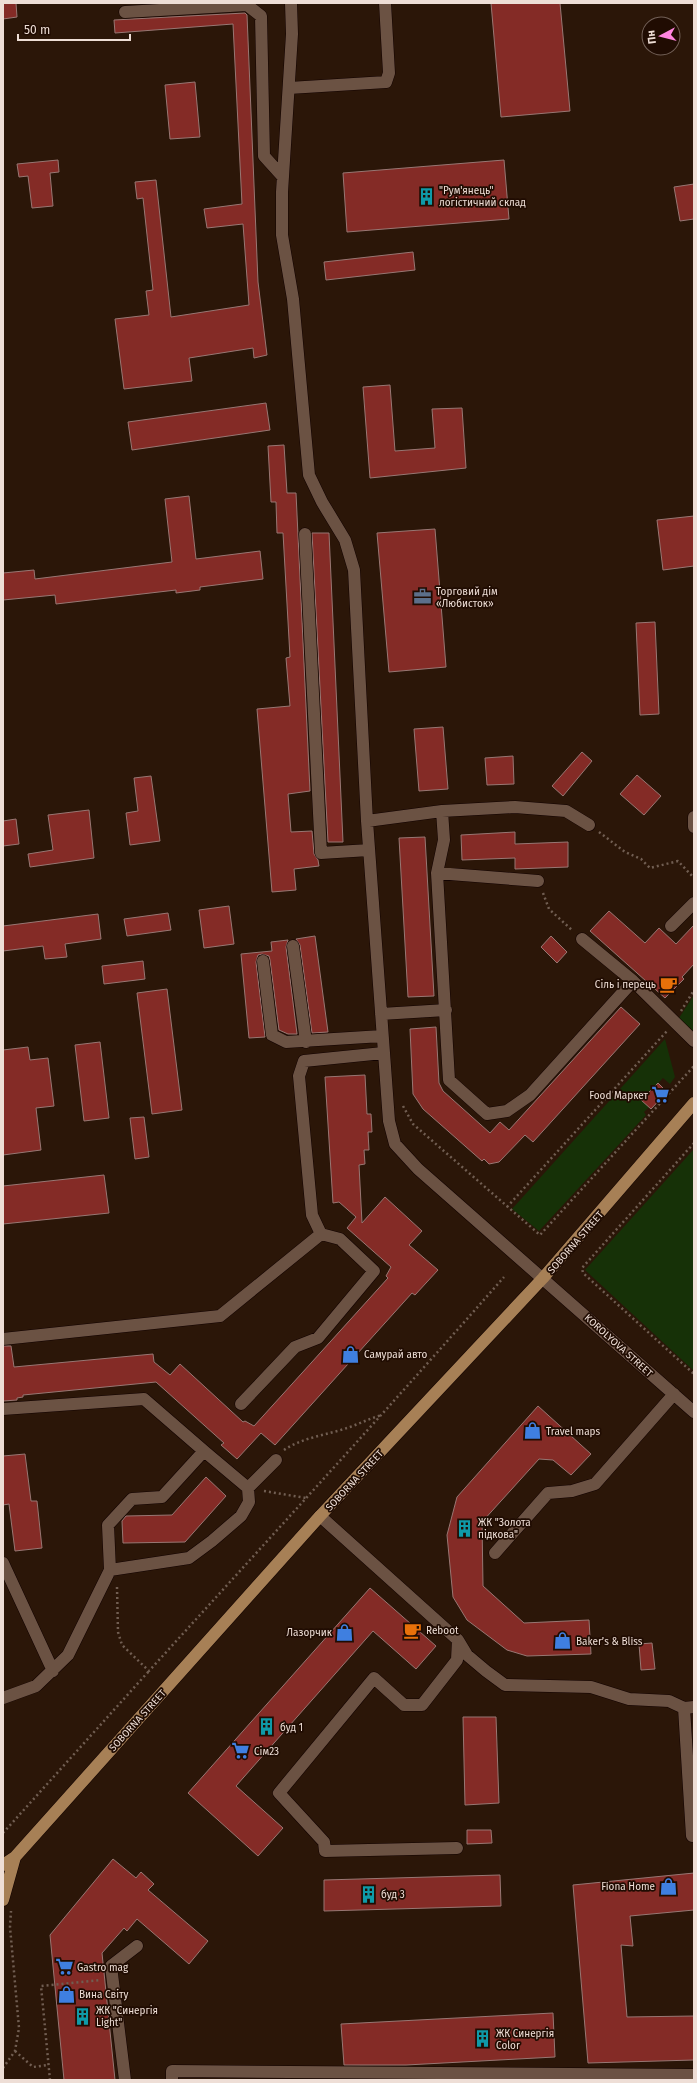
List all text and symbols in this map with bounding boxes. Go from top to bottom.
scale bar [18,16,130,42]
north arrow [641,16,681,56]
text: 50 m [24,23,50,37]
text: Пн [644,30,659,45]
place label: "Рум'янець" логістичний склад [439,185,526,209]
building icon: "Рум'янець" логістичний склад [416,186,436,206]
place label: Торговий дім «Любисток» [436,585,498,610]
office icon: Торговий дім «Любисток» [413,587,433,607]
cafe icon: Сіль і перець [659,974,679,994]
place label: Сіль і перець [595,978,656,991]
supermarket icon: Food Маркет [651,1085,671,1105]
place label: Food Маркет [589,1090,648,1102]
street label: SOBORNA STREET [545,1208,607,1276]
street label: KOROLYOVA STREET [582,1312,656,1380]
shop icon: Самурай авто [341,1344,361,1364]
place label: Самурай авто [364,1349,428,1361]
shop icon: Travel maps [523,1421,543,1441]
place label: Travel maps [546,1426,601,1438]
street label: SOBORNA STREET [323,1447,387,1514]
place label: ЖК "Золота підкова" [478,1517,531,1541]
building icon: ЖК "Золота підкова" [455,1518,475,1538]
cafe icon: Reboot [403,1620,423,1640]
shop icon: Лазорчик [335,1622,355,1642]
place label: Reboot [426,1625,459,1637]
place label: Лазорчик [287,1627,333,1639]
shop icon: Bakerʼs & Bliss [553,1631,573,1651]
place label: Bakerʼs & Bliss [576,1636,643,1648]
street label: SOBORNA STREET [107,1687,169,1754]
building icon: буд 1 [257,1717,277,1737]
place label: буд 1 [280,1722,303,1734]
supermarket icon: Сім23 [231,1741,251,1761]
place label: Сім23 [254,1745,279,1758]
shop icon: Fiona Home [658,1876,678,1896]
place label: Fiona Home [601,1881,655,1893]
building icon: буд 3 [358,1884,378,1904]
place label: буд 3 [381,1889,405,1901]
supermarket icon: Gastro mag [54,1957,74,1977]
place label: Gastro mag [77,1962,129,1974]
shop icon: Вина Світу [56,1984,76,2004]
place label: Вина Світу [79,1988,129,2001]
place label: ЖК "Синергія Light" [96,2004,158,2029]
building icon: ЖК "Синергія Light" [73,2006,93,2026]
place label: ЖК Синергія Color [496,2027,554,2052]
building icon: ЖК Синергія Color [473,2029,493,2049]

